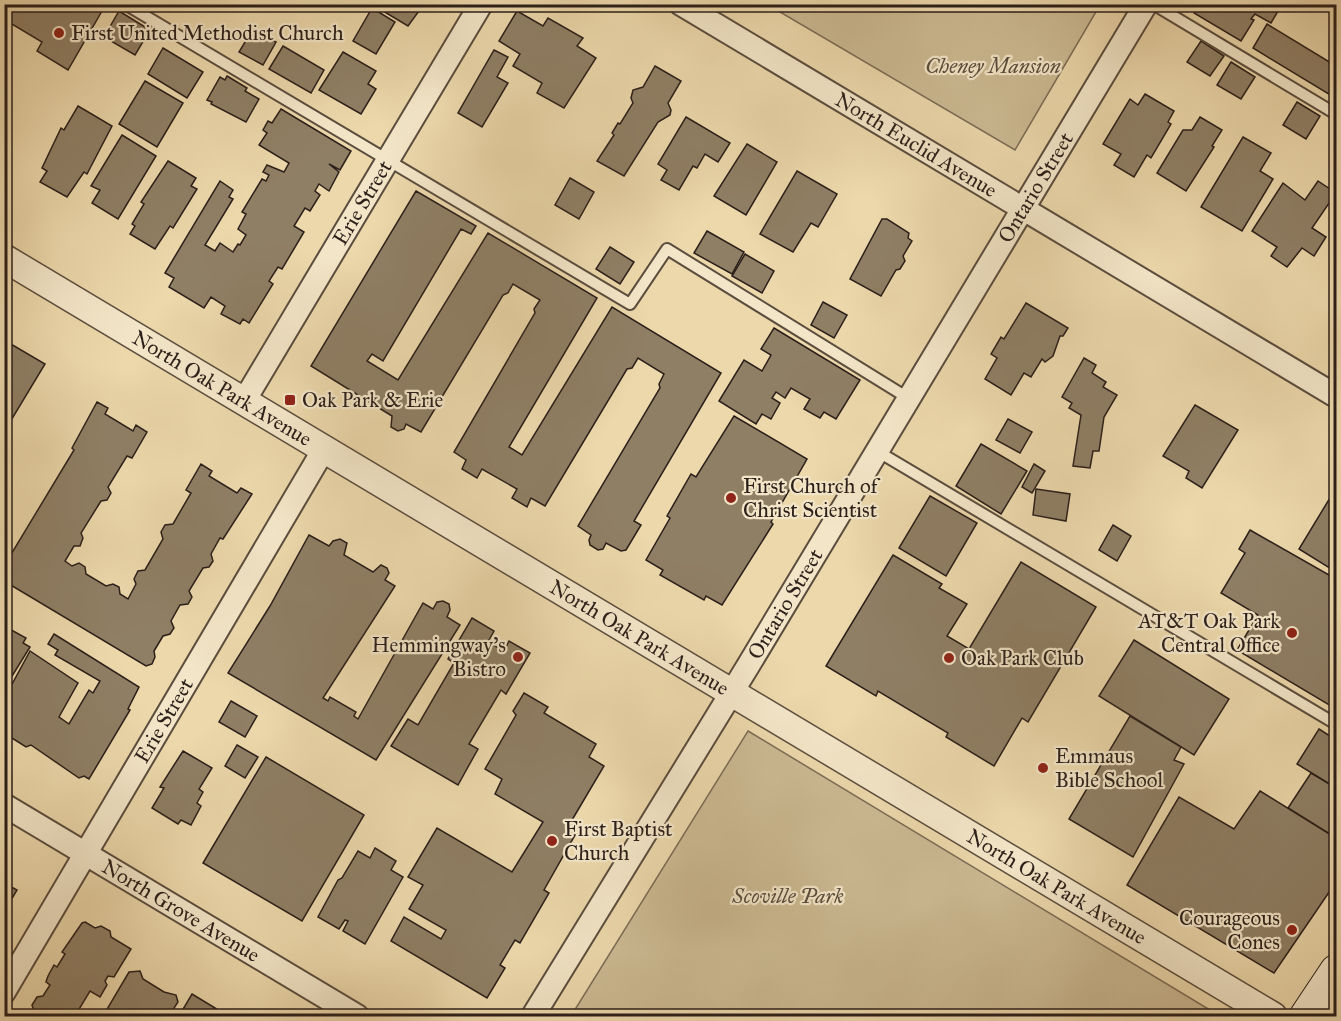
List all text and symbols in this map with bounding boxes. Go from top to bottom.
place label: First United Methodist Church [71,20,344,46]
marker: First United Methodist Church [52,26,66,40]
park label: Cheney Mansion [925,53,1061,79]
street label: North Euclid Avenue [830,86,1002,203]
street label: Ontario Street [992,127,1079,248]
street label: Erie Street [327,155,398,250]
street label: North Oak Park Avenue [128,325,317,452]
place label: Oak Park & Erie [302,387,444,413]
marker: Oak Park & Erie [283,393,297,407]
place label: First Church of Christ Scientist [743,473,881,523]
marker: First Church of Christ Scientist [724,491,738,505]
street label: Ontario Street [742,543,829,664]
street label: North Oak Park Avenue [545,574,734,701]
place label: AT&T Oak Park Central Office [1137,608,1280,658]
marker: AT&T Oak Park Central Office [1285,626,1299,640]
place label: Hemmingway's Bistro [372,632,506,682]
place label: Oak Park Club [961,645,1084,671]
marker: Hemmingway's Bistro [511,650,525,664]
marker: Oak Park Club [942,651,956,665]
street label: Erie Street [129,673,199,768]
place label: Emmaus Bible School [1055,743,1163,793]
marker: Emmaus Bible School [1036,761,1050,775]
place label: First Baptist Church [564,816,673,866]
street label: North Oak Park Avenue [962,823,1151,950]
marker: First Baptist Church [545,834,559,848]
street label: North Grove Avenue [97,853,265,968]
park label: Scoville Park [731,883,844,909]
place label: Courageous Cones [1179,905,1280,955]
marker: Courageous Cones [1285,923,1299,937]

